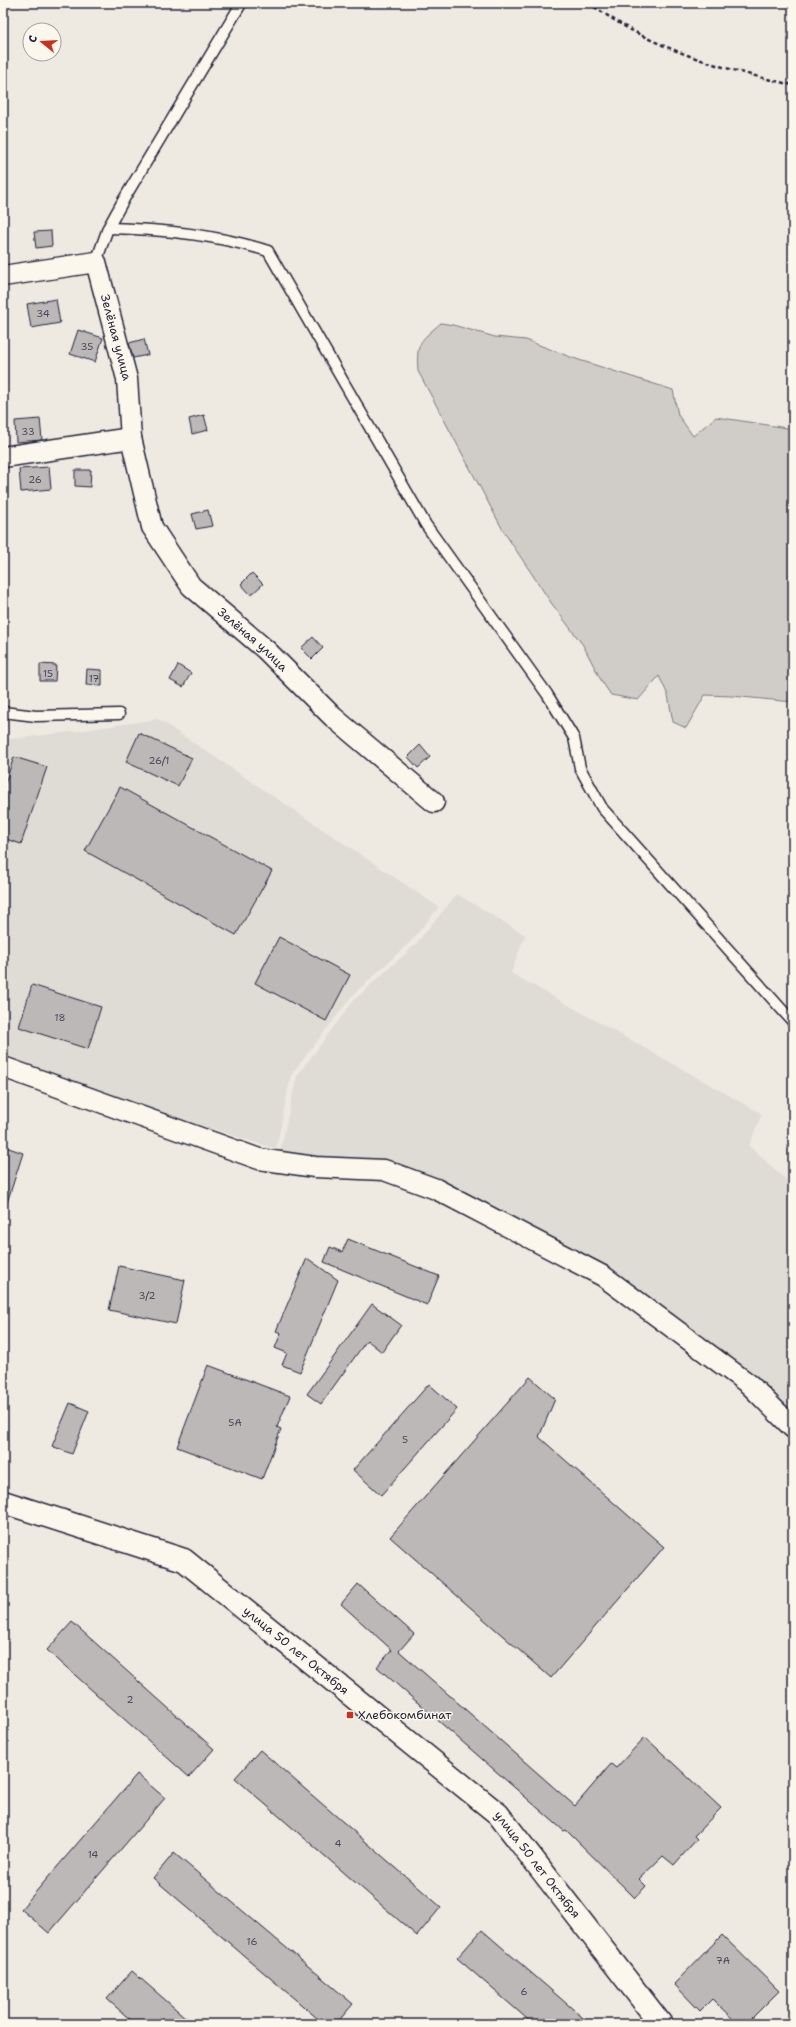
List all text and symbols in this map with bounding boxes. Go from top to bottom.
north arrow [22,22,62,62]
text: С [25,33,41,45]
street label: Зелёная улица [97,292,135,383]
house number: 34 [36,307,50,320]
house number: 35 [81,340,93,353]
house number: 33 [21,425,35,438]
house number: 26 [28,473,42,486]
street label: Зелёная улица [214,604,291,675]
house number: 15 [43,667,53,680]
house number: 17 [89,672,99,685]
house number: 26/1 [148,754,170,767]
house number: 18 [54,1011,66,1024]
house number: 3/2 [138,1289,156,1302]
house number: 5А [228,1416,242,1429]
house number: 5 [402,1433,408,1446]
street label: улица 50 лет Октября [240,1603,352,1698]
house number: 2 [127,1693,134,1706]
place label: Хлебокомбинат [358,1707,452,1723]
marker: Хлебокомбинат [345,1710,355,1720]
street label: улица 50 лет Октября [491,1808,584,1922]
house number: 4 [335,1837,342,1850]
house number: 14 [88,1848,98,1861]
house number: 16 [247,1935,257,1948]
house number: 7А [716,1954,730,1967]
house number: 6 [521,1985,528,1998]

